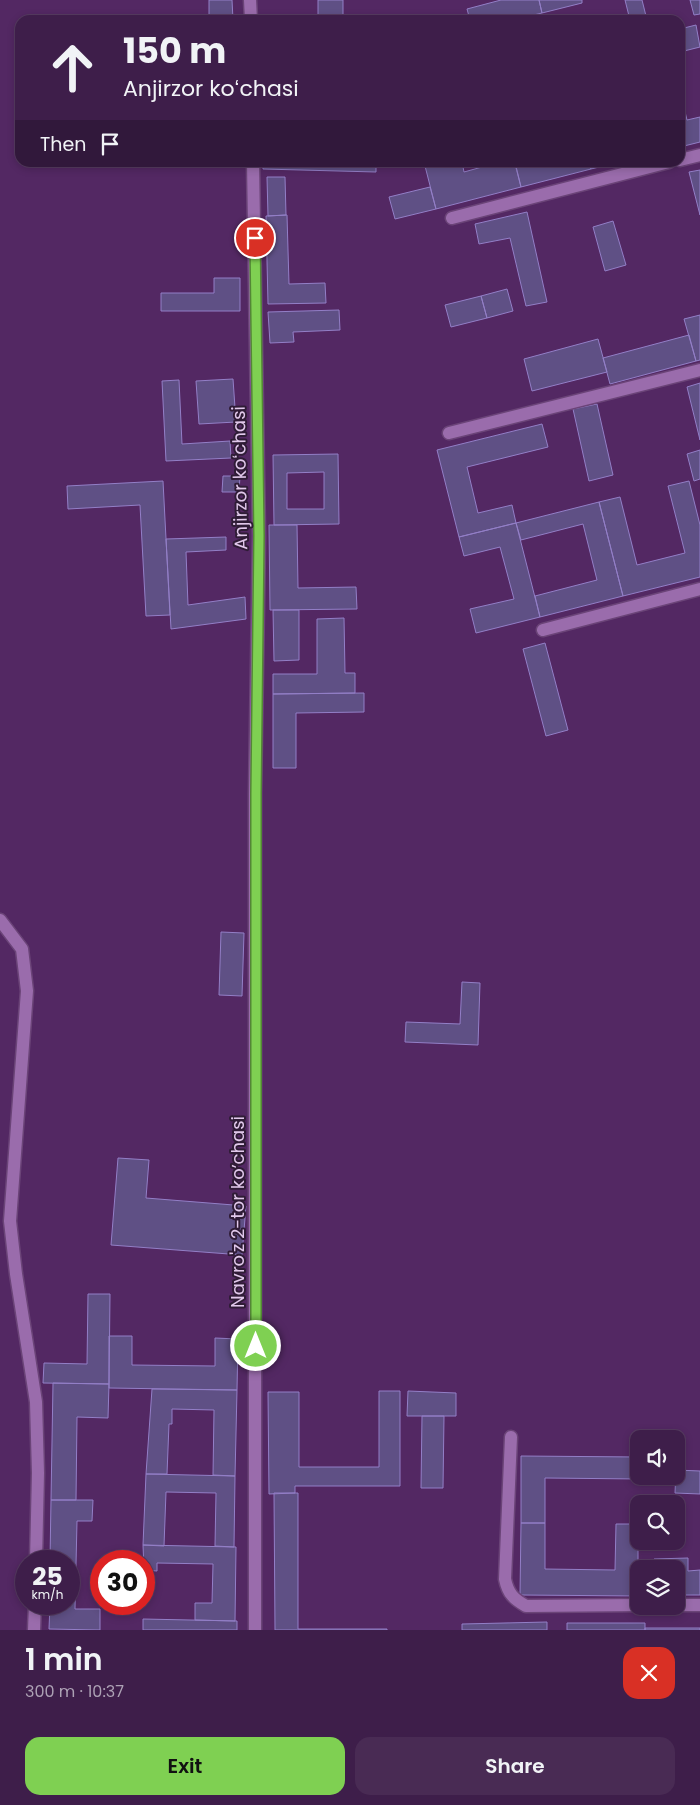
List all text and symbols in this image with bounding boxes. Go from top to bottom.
text: 150 m [123,26,226,75]
icon: ahead [40,35,105,100]
text: Anjirzor koʻchasi [123,73,299,104]
icon: arrive [96,130,124,158]
text: Then [40,131,86,158]
pin [234,217,276,259]
icon: arrive [241,224,269,252]
street label: Anjirzor koʻchasi [226,406,253,550]
street label: Navro'z 2-tor koʼchasi [225,1116,250,1308]
position arrow [229,1319,281,1371]
map controls [630,1430,685,1615]
button: sound [630,1430,685,1485]
button: search [630,1495,685,1550]
speed limit sign: 30 [90,1550,155,1615]
text: 25 [32,1559,63,1594]
button: layers [630,1560,685,1615]
text: km/h [32,1586,63,1603]
text: 1 min [25,1638,103,1681]
button: close [623,1647,675,1699]
text: 300 m · 10:37 [25,1680,124,1703]
button: Exit [25,1737,345,1795]
button: Share [355,1737,675,1795]

